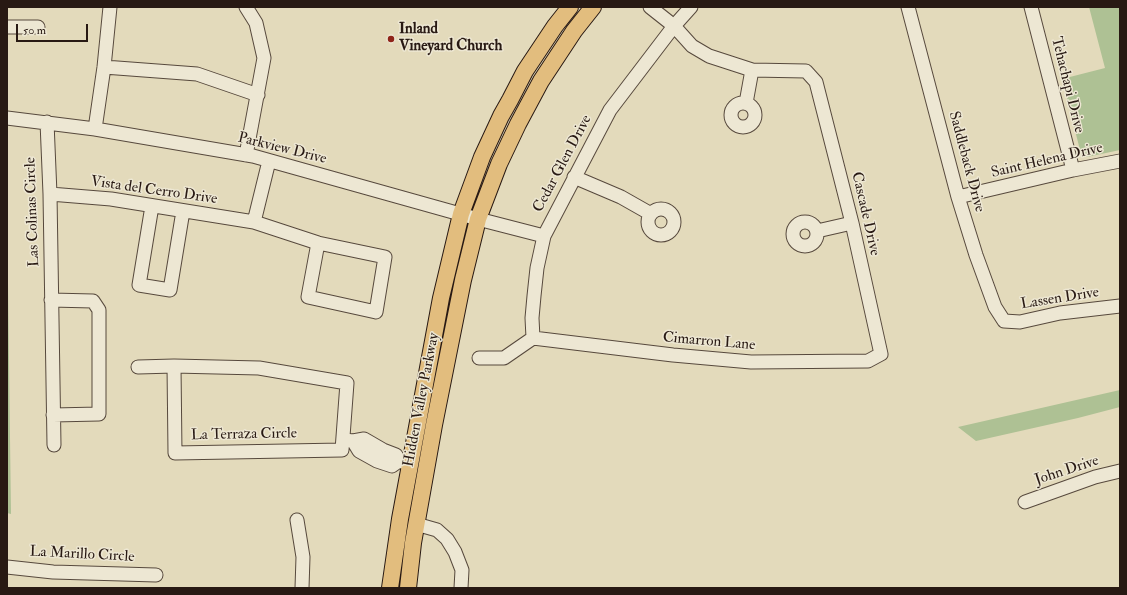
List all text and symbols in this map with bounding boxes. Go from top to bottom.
scale bar [18,16,90,42]
place label: Inland Vineyard Church [399,21,502,56]
text: 50 m [23,23,46,38]
marker: Inland Vineyard Church [386,34,396,44]
street label: Tehachapi Drive [1046,35,1088,135]
street label: Saddleback Drive [944,110,988,214]
street label: Cedar Glen Drive [530,112,596,216]
street label: Parkview Drive [236,129,328,169]
street label: Saint Helena Drive [989,139,1105,183]
street label: Las Colinas Circle [22,157,44,267]
street label: Cascade Drive [847,170,883,258]
street label: Vista del Cerro Drive [90,173,218,209]
street label: Lassen Drive [1020,284,1100,314]
street label: Cimarron Lane [662,329,756,355]
street label: Hidden Valley Parkway [400,331,444,469]
street label: La Terraza Circle [191,425,297,445]
street label: John Drive [1033,452,1101,490]
street label: La Marillo Circle [29,543,135,567]

